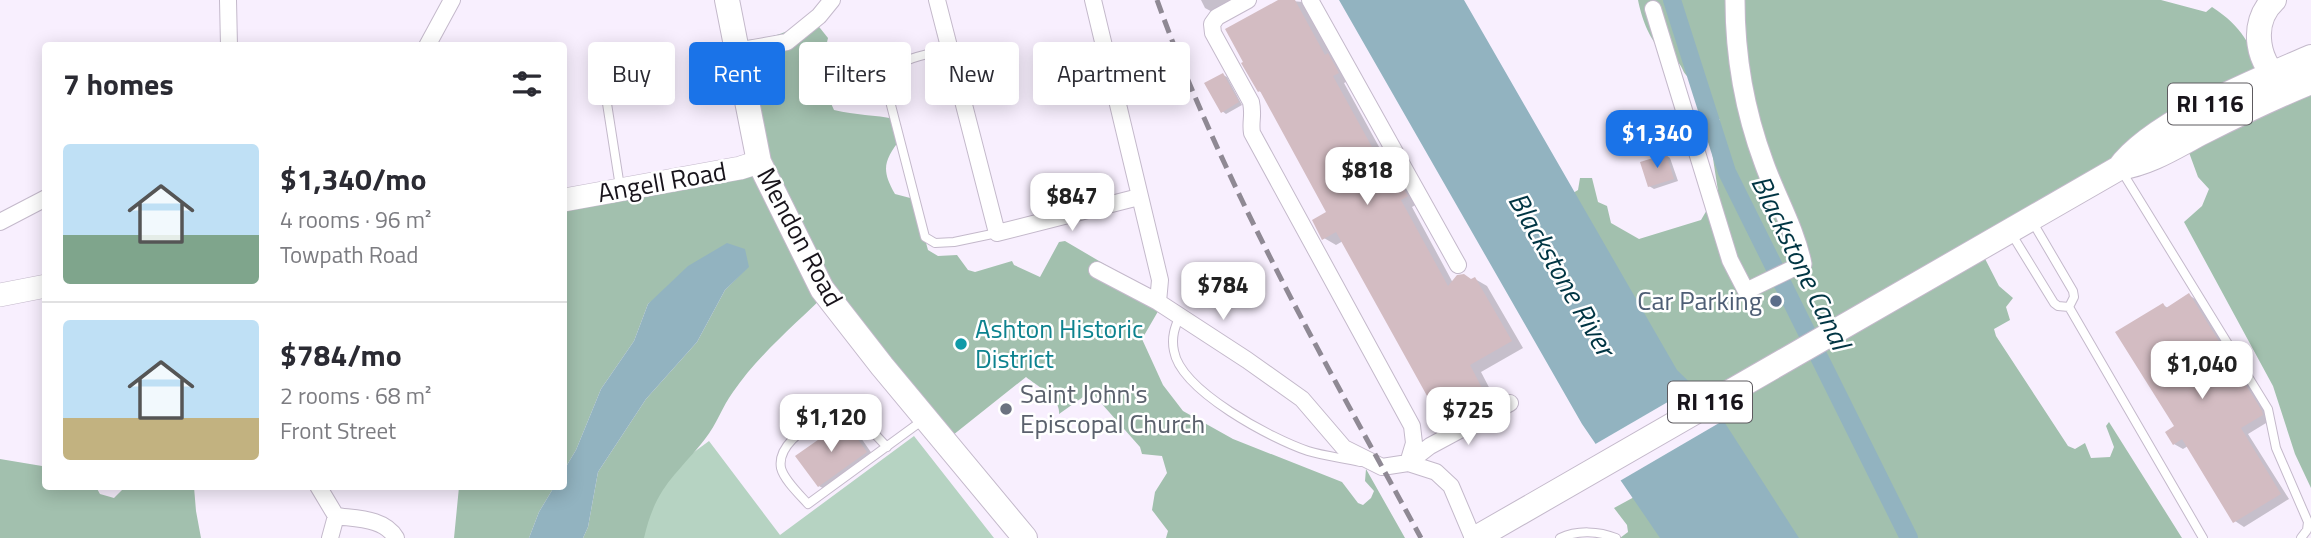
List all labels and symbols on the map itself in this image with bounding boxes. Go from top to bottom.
road number: RI 116 [2168,84,2252,124]
pin: $1,340 [1600,110,1714,170]
pin: $818 [1326,148,1408,207]
street label: Angell Road [595,151,729,212]
street label: Mendon Road [747,160,853,313]
water label: Blackstone Canal [1741,167,1864,359]
pin: $847 [1031,174,1113,233]
water label: Blackstone River [1498,184,1628,367]
pin: $784 [1182,262,1264,322]
place label: Car Parking [1637,281,1762,320]
marker: Car Parking [1768,293,1784,309]
place label: Ashton Historic District [975,309,1143,378]
marker: Ashton Historic District [953,336,969,352]
pin: $1,040 [2145,342,2259,401]
place label: Saint John's Episcopal Church [1020,374,1205,443]
road number: RI 116 [1668,382,1752,422]
pin: $725 [1427,388,1509,447]
pin: $1,120 [774,394,888,454]
marker: Saint John's Episcopal Church [998,401,1014,417]

